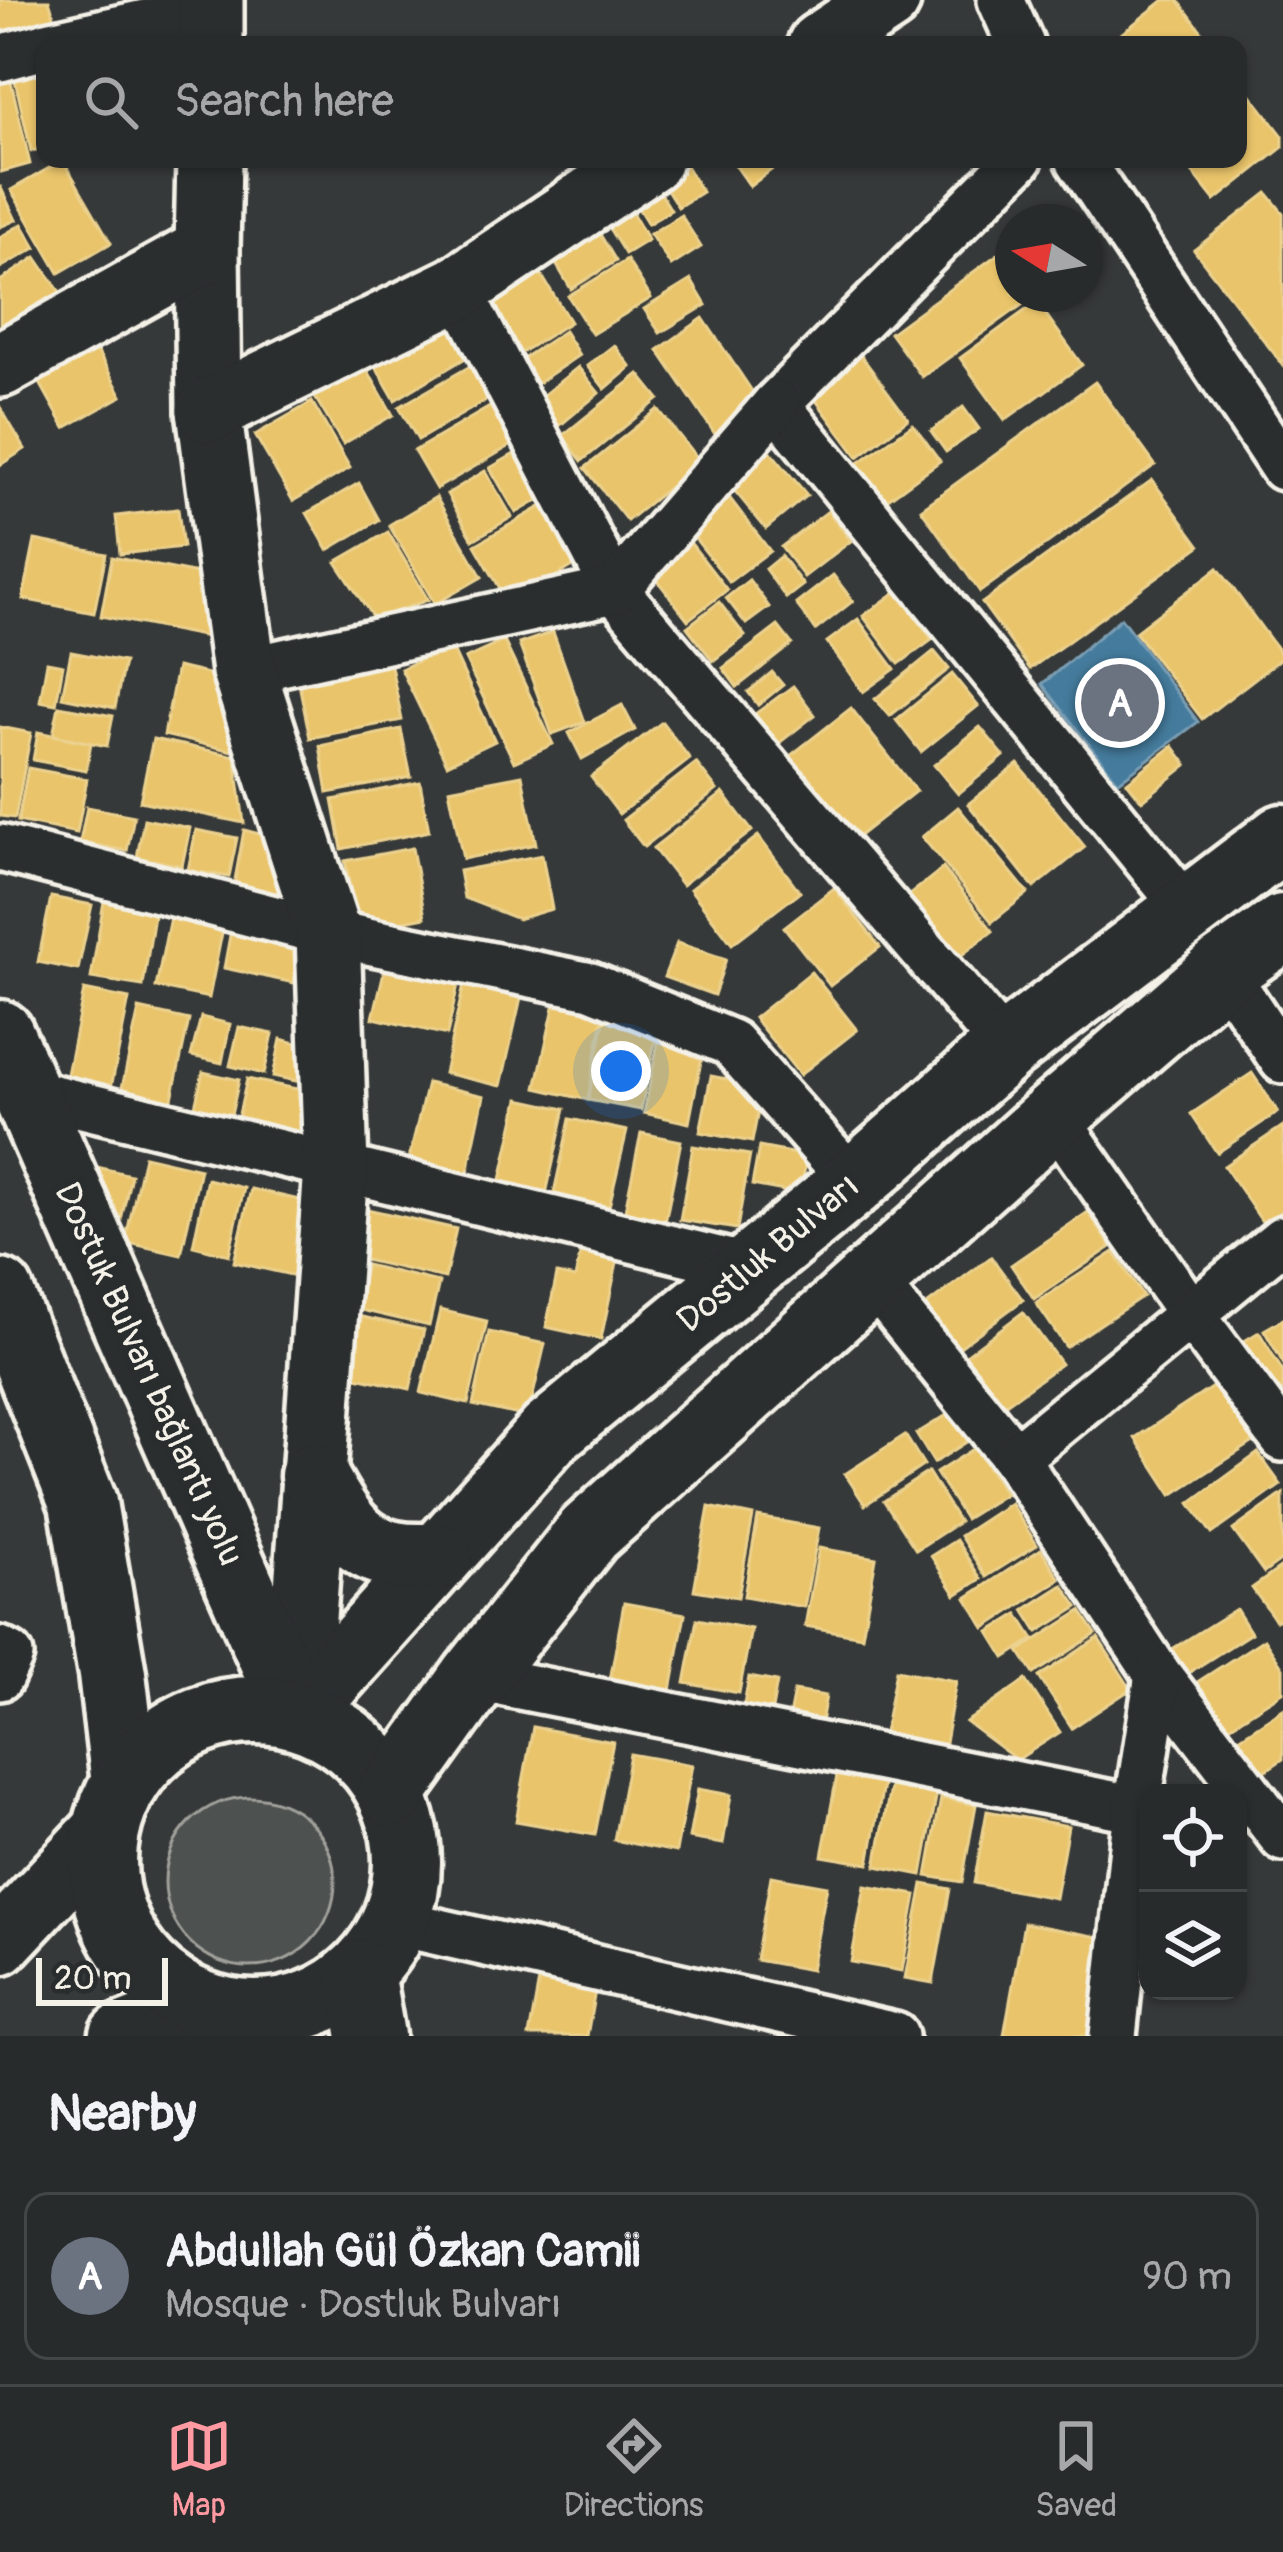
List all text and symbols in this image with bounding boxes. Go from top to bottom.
search box [36,36,1247,168]
icon: search [78,69,144,135]
text: Search here [174,74,394,130]
north arrow [995,204,1103,312]
pin: A [1081,658,1159,748]
your location [591,1041,651,1101]
street label: Dostluk Bulvarı [668,1164,868,1342]
street label: Dostuk Bulvarı bağlantı yolu [44,1175,254,1573]
map controls [1139,1784,1247,2000]
button: locate [1139,1784,1247,1892]
button: layers [1139,1892,1247,2000]
scale bar [36,1952,168,2005]
text: 20 m [54,1958,131,1999]
text: Nearby [48,2082,196,2146]
text: Abdullah Gül Özkan Camii [165,2224,640,2280]
text: A [77,2252,103,2301]
text: 90 m [1142,2252,1232,2301]
text: Mosque · Dostluk Bulvarı [165,2280,561,2329]
tab: Map [166,2413,232,2526]
tab: Directions [564,2413,704,2526]
tab: Saved [1035,2413,1117,2526]

